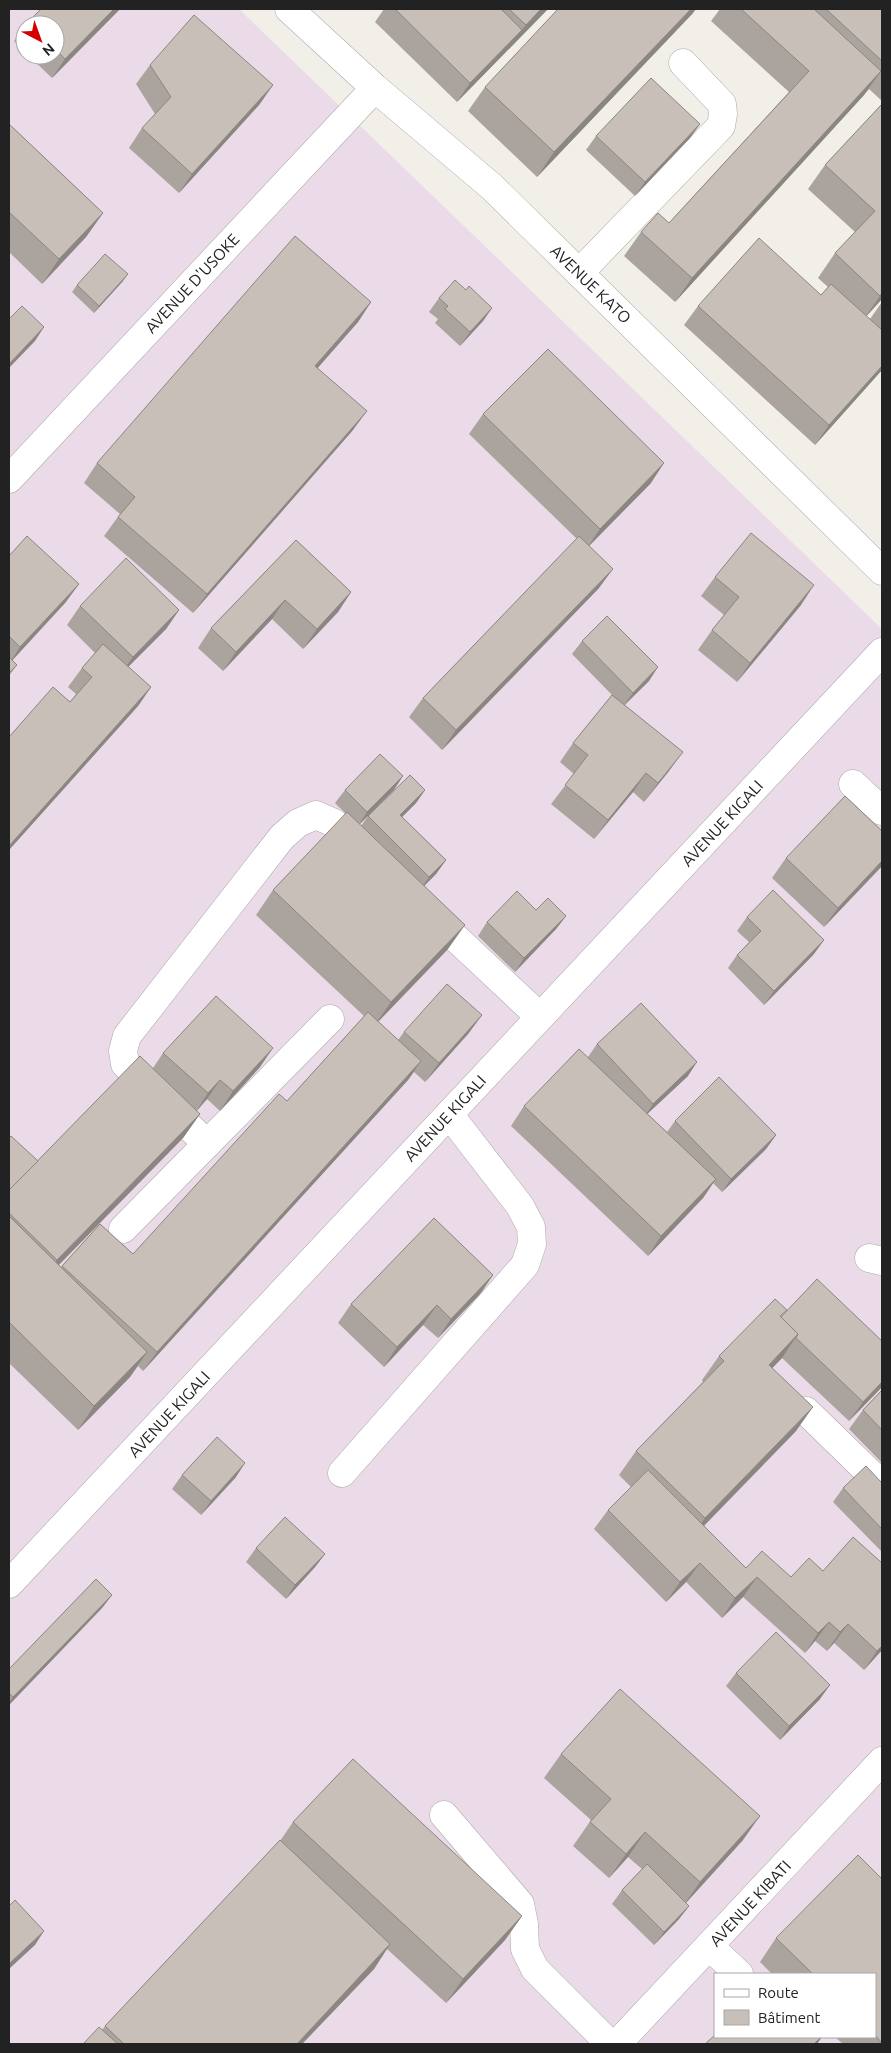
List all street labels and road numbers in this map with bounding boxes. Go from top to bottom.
street label: AVENUE D'USOKE [141,230,243,336]
street label: AVENUE KATO [547,241,635,327]
street label: AVENUE KIGALI [678,776,766,870]
street label: AVENUE KIGALI [401,1071,489,1165]
street label: AVENUE KIGALI [125,1367,213,1461]
street label: AVENUE KIBATI [706,1857,794,1949]

